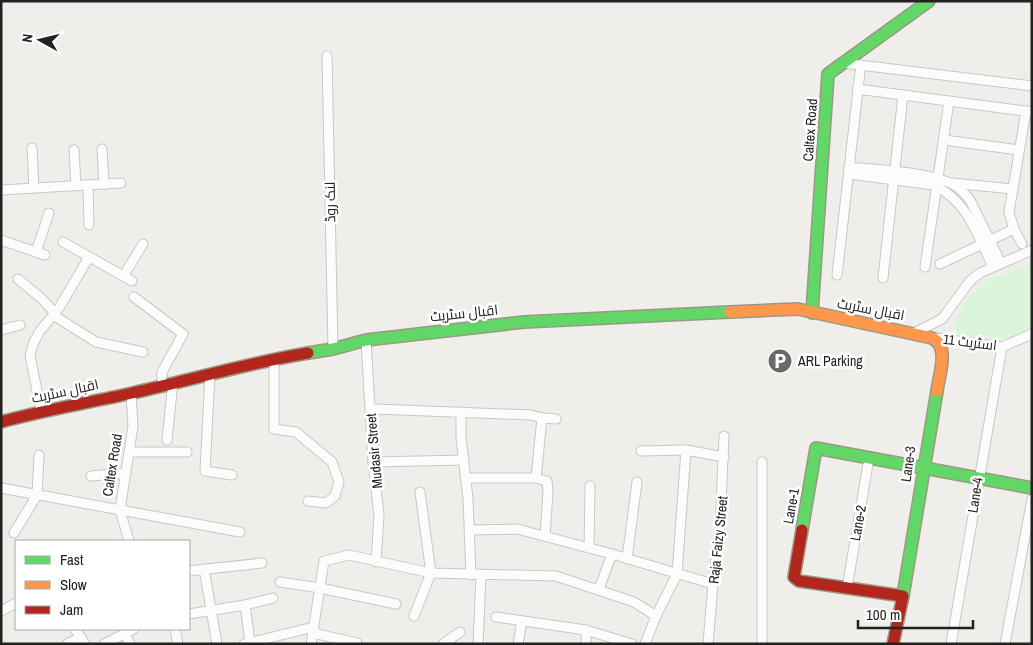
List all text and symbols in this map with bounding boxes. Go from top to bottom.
north arrow [15,15,65,65]
text: N [18,33,37,44]
street label: Caltex Road [799,98,821,162]
street label: لنک روڈ [321,182,339,222]
street label: اقبال سٹریٹ [836,294,906,324]
street label: اقبال سٹریٹ [429,300,499,326]
street label: اسٹریٹ 11 [942,330,998,354]
parking icon: ARL Parking [767,348,793,374]
place label: ARL Parking [797,352,863,370]
street label: اقبال سٹریٹ [30,375,100,407]
street label: Mudasir Street [362,413,386,489]
street label: Caltex Road [98,432,126,498]
street label: Lane-3 [897,445,919,483]
street label: Lane-4 [963,475,987,514]
street label: Lane-1 [779,486,803,525]
street label: Raja Faizy Street [704,495,732,585]
street label: Lane-2 [846,504,870,542]
legend [15,540,190,630]
text: Fast [60,549,84,570]
text: Slow [60,574,87,595]
scale bar [858,598,973,630]
text: Jam [60,599,83,620]
text: 100 m [866,604,900,625]

